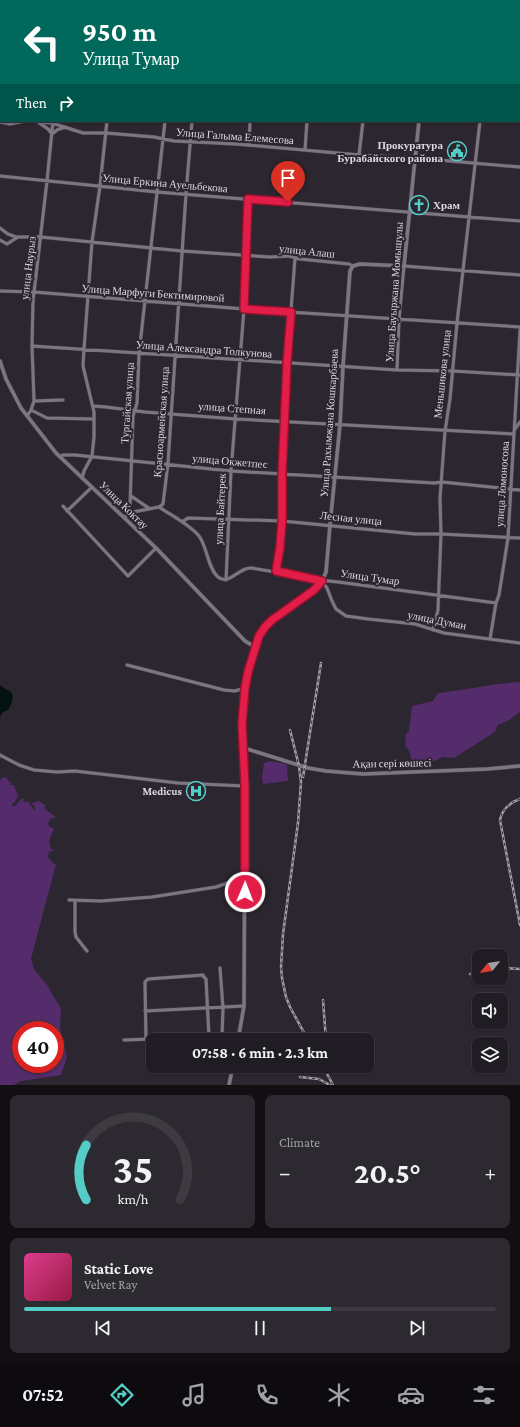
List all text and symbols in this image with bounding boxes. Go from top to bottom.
icon: left [16,16,68,68]
text: 950 m [82,16,157,47]
text: Улица Тумар [82,49,179,69]
icon: right [55,92,77,114]
text: Then [16,95,47,111]
street label: Улица Галыма Елемесова [176,126,294,146]
place label: Прокуратура Бурабайского района [337,139,443,164]
public building icon: Прокуратура Бурабайского района [446,140,468,162]
pin [271,161,305,202]
icon: arrive [277,167,299,189]
street label: Улица Еркина Ауельбекова [102,172,228,194]
church icon: Храм [408,194,430,216]
place label: Храм [433,199,461,211]
street label: Улица Бауыржана Момышулы [383,221,405,363]
street label: улица Наурыз [18,235,38,301]
street label: улица Алаш [279,242,336,260]
street label: Улица Марфуги Бектимировой [81,282,225,304]
street label: Меньшикова улица [431,329,453,419]
street label: Улица Александра Толкунова [135,338,273,360]
street label: Улица Рахымжана Кошкарбаева [318,348,340,498]
street label: Тургайская улица [118,362,136,444]
street label: Красноармейская улица [151,366,171,478]
street label: улица Степная [198,400,266,416]
street label: улица Ломоносова [493,441,511,527]
street label: улица Окжетпес [192,452,268,470]
street label: улица Байтерек [212,472,228,545]
street label: Улица Коктау [97,479,151,532]
street label: Лесная улица [319,509,383,527]
street label: Улица Тумар [340,567,401,587]
street label: улица Думан [407,608,468,632]
street label: Ақан сері көшесі [352,756,432,770]
hospital icon: Medicus [185,780,207,802]
place label: Medicus [142,785,183,797]
position arrow [224,871,266,913]
north arrow [472,949,508,985]
map controls [472,949,508,1073]
button: sound [472,993,508,1029]
speed limit sign: 40 [12,1021,64,1073]
button: layers [472,1037,508,1073]
text: 07:58 · 6 min · 2.3 km [192,1045,328,1061]
text: Climate [279,1135,320,1150]
text: 35 [112,1145,153,1191]
text: 20.5° [354,1156,421,1189]
text: − [279,1160,291,1185]
text: + [484,1160,496,1185]
text: km/h [117,1190,148,1206]
text: Static Love [84,1261,153,1277]
text: Velvet Ray [84,1277,137,1292]
icon: previous [92,1317,114,1339]
icon: pause [249,1317,271,1339]
icon: next [406,1317,428,1339]
icon: directions [108,1381,136,1409]
icon: music [180,1381,208,1409]
icon: phone [253,1381,281,1409]
icon: climate [325,1381,353,1409]
icon: car [397,1381,425,1409]
icon: filters [470,1381,498,1409]
text: 07:52 [22,1385,64,1405]

